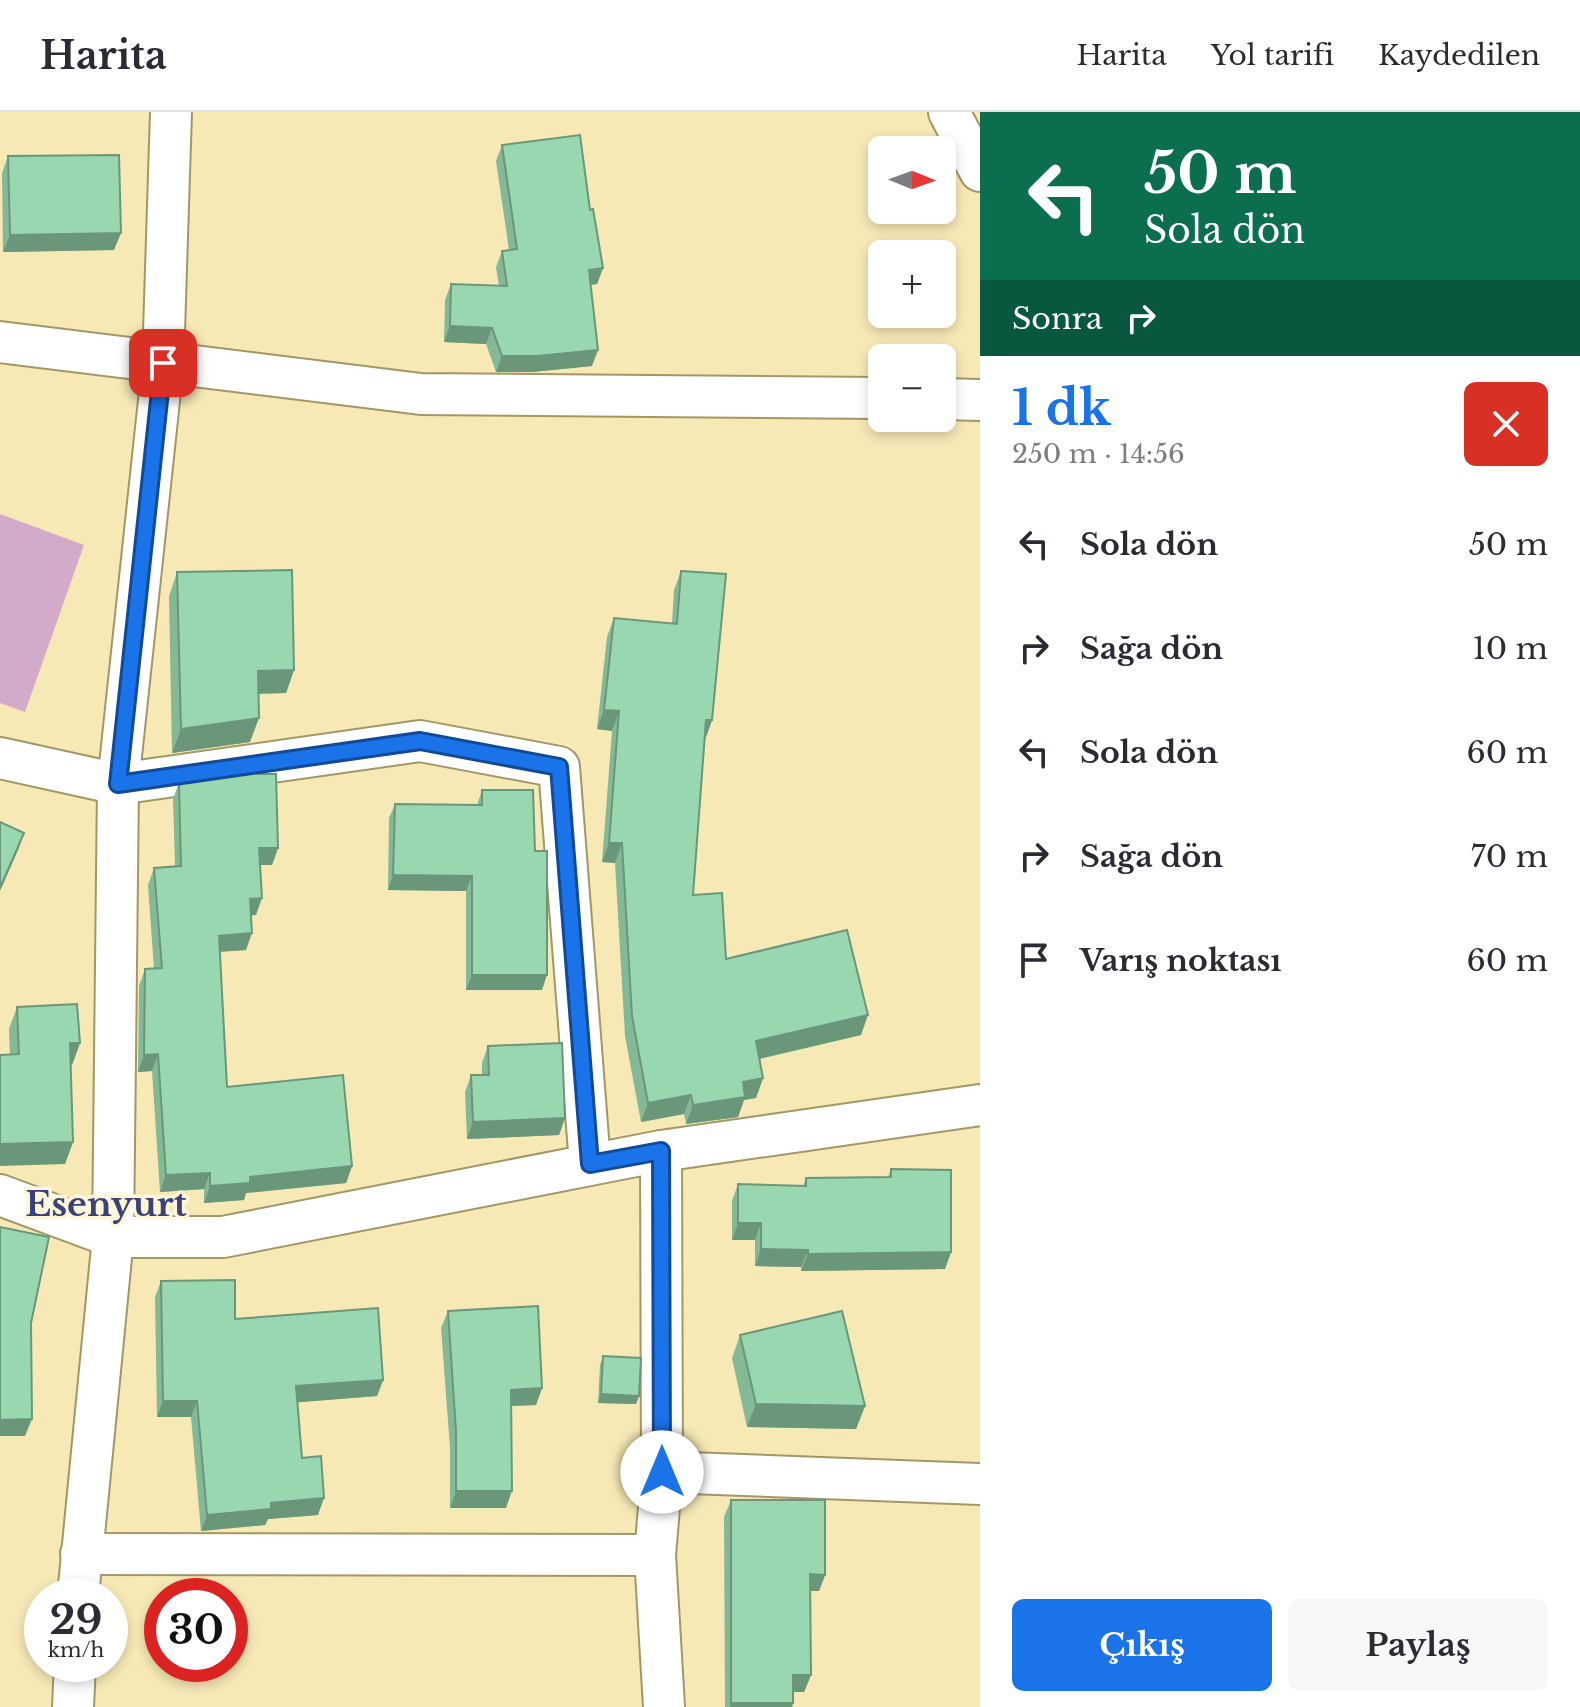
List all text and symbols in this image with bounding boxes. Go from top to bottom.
text: Harita [40,32,167,79]
text: Harita [1076,38,1167,73]
text: Yol tarifi [1211,38,1334,73]
text: Kaydedilen [1378,38,1540,73]
north arrow [868,136,956,224]
map controls [868,136,956,432]
text: 50 m [1144,139,1296,208]
icon: left [1012,144,1116,248]
text: Sola dön [1144,208,1305,253]
button: + [868,240,956,328]
icon: right [1119,296,1163,340]
text: Sonra [1012,300,1103,337]
pin [129,329,197,397]
icon: arrive [141,341,185,385]
button: − [868,344,956,432]
text: 1 dk [1012,378,1111,438]
button: close [1464,382,1548,466]
text: 250 m · 14:56 [1012,438,1185,470]
icon: left [1012,522,1056,566]
text: Sola dön [1080,526,1218,563]
text: 50 m [1469,526,1548,563]
icon: right [1012,626,1056,670]
text: Sağa dön [1080,630,1223,667]
text: 10 m [1472,630,1548,667]
icon: left [1012,730,1056,774]
text: Sola dön [1080,734,1218,771]
text: 60 m [1466,734,1548,771]
icon: right [1012,834,1056,878]
text: Sağa dön [1080,838,1223,875]
text: 70 m [1471,838,1548,875]
icon: arrive [1012,938,1056,982]
text: Varış noktası [1080,942,1281,979]
text: 60 m [1466,942,1548,979]
district label: Esenyurt [25,1183,187,1225]
position arrow [620,1430,704,1514]
speed limit sign: 30 [144,1578,248,1682]
text: 29 [50,1595,103,1645]
button: Çıkış [1012,1599,1272,1691]
button: Paylaş [1288,1599,1548,1691]
text: km/h [48,1638,104,1662]

